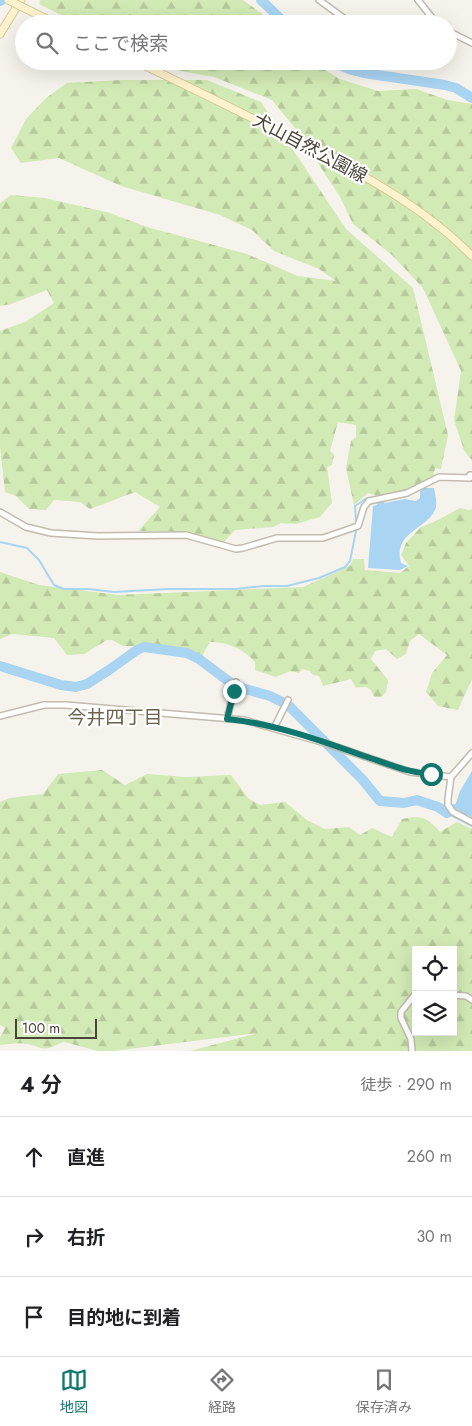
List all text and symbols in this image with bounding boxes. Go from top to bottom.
search box [15,15,457,70]
icon: search [33,29,61,57]
text: ここで検索 [73,30,168,57]
street label: 犬山自然公園線 [248,107,372,189]
route end [223,680,246,703]
district label: 今井四丁目 [67,704,163,731]
route start [420,763,443,786]
map controls [412,946,457,1036]
button: locate [412,946,457,991]
button: layers [412,991,457,1036]
scale bar [15,1016,98,1039]
text: 100 m [22,1018,60,1038]
text: 4 分 [20,1070,62,1100]
text: 徒歩 · 290 m [360,1073,452,1096]
icon: ahead [20,1143,48,1171]
text: 直進 [67,1144,105,1171]
text: 260 m [407,1145,452,1168]
icon: right [20,1223,48,1251]
text: 右折 [67,1224,105,1251]
text: 30 m [416,1225,452,1248]
icon: arrive [20,1303,48,1331]
text: 目的地に到着 [67,1304,181,1331]
tab: 地図 [60,1366,88,1417]
tab: 経路 [208,1366,236,1417]
tab: 保存済み [356,1366,412,1417]

